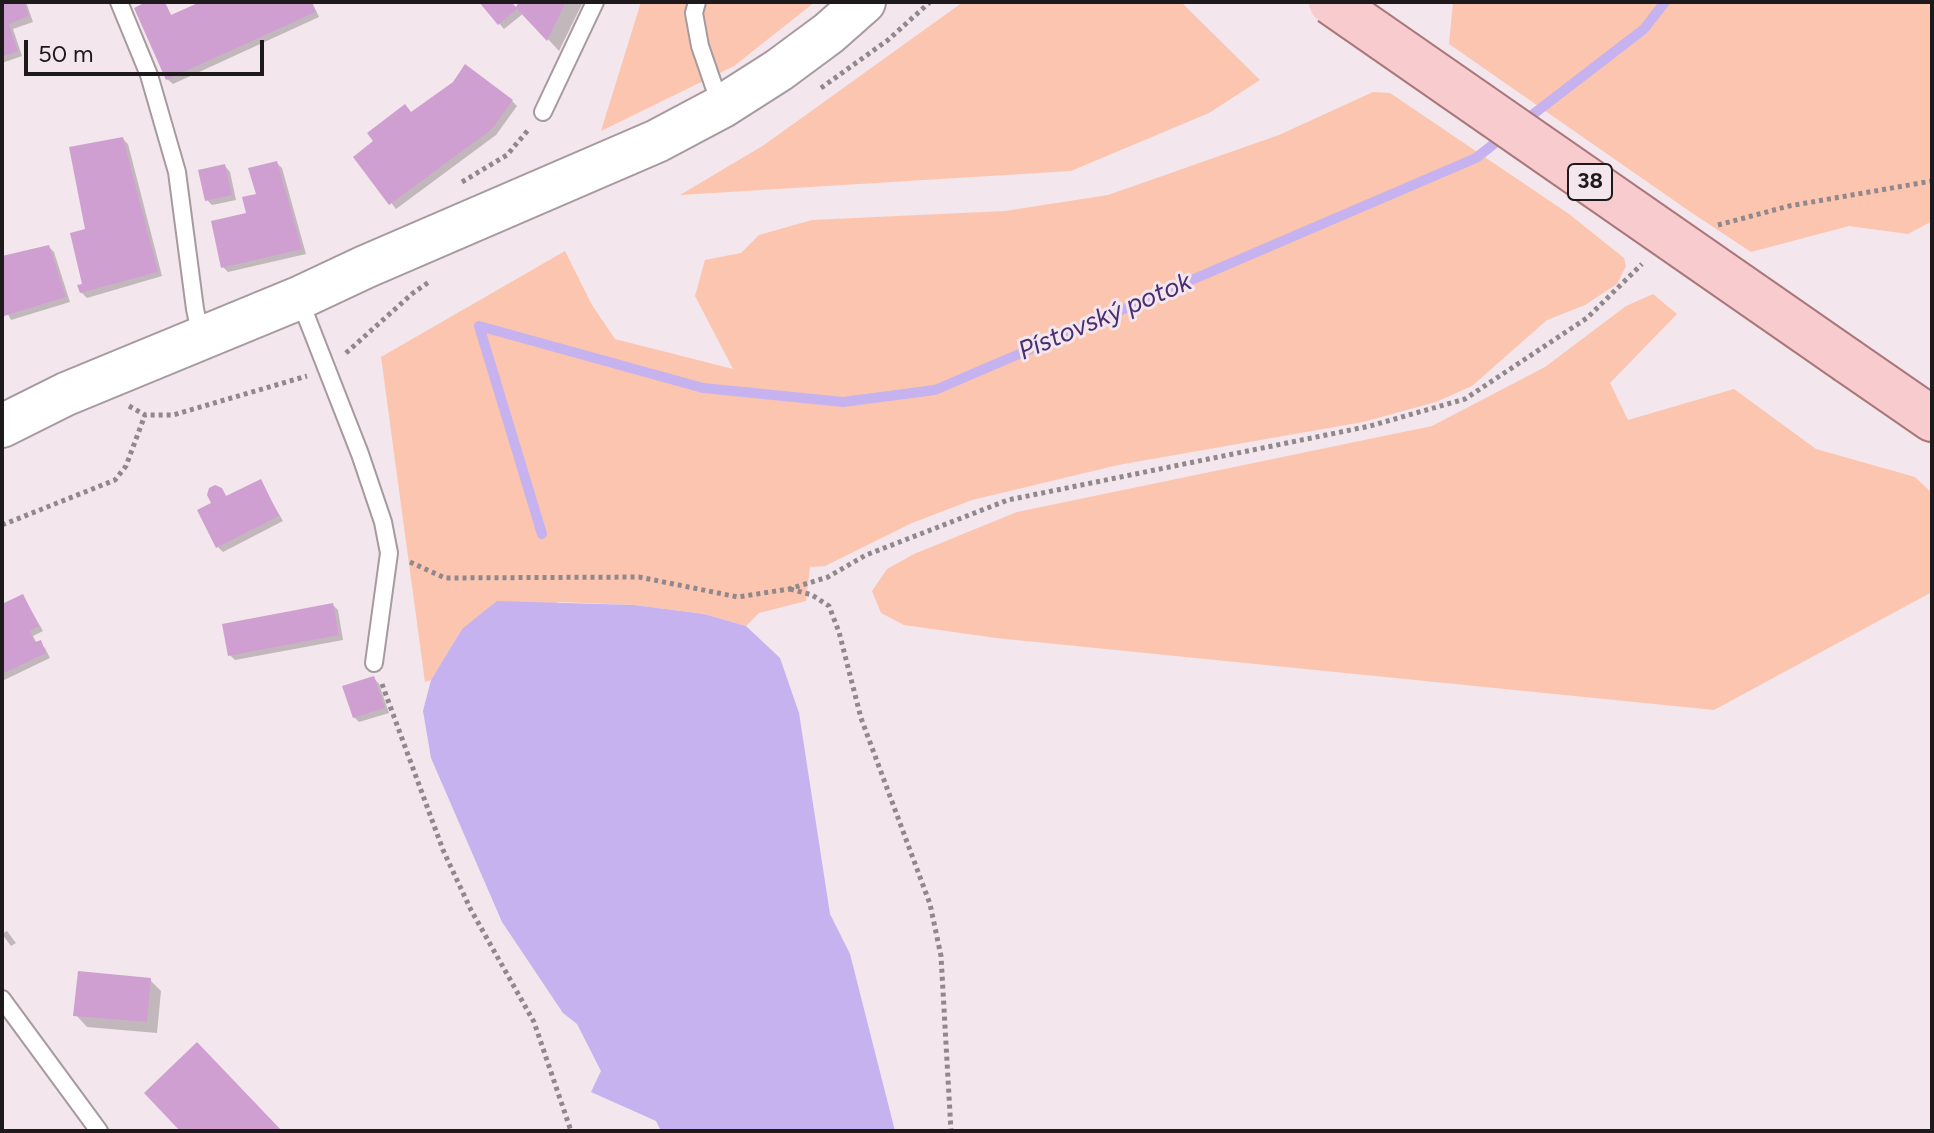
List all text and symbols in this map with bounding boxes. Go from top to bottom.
scale bar [28,24,268,74]
text: 50 m [38,39,94,68]
road number: 38 [1568,164,1612,200]
water label: Pístovský potok [1014,267,1196,367]

